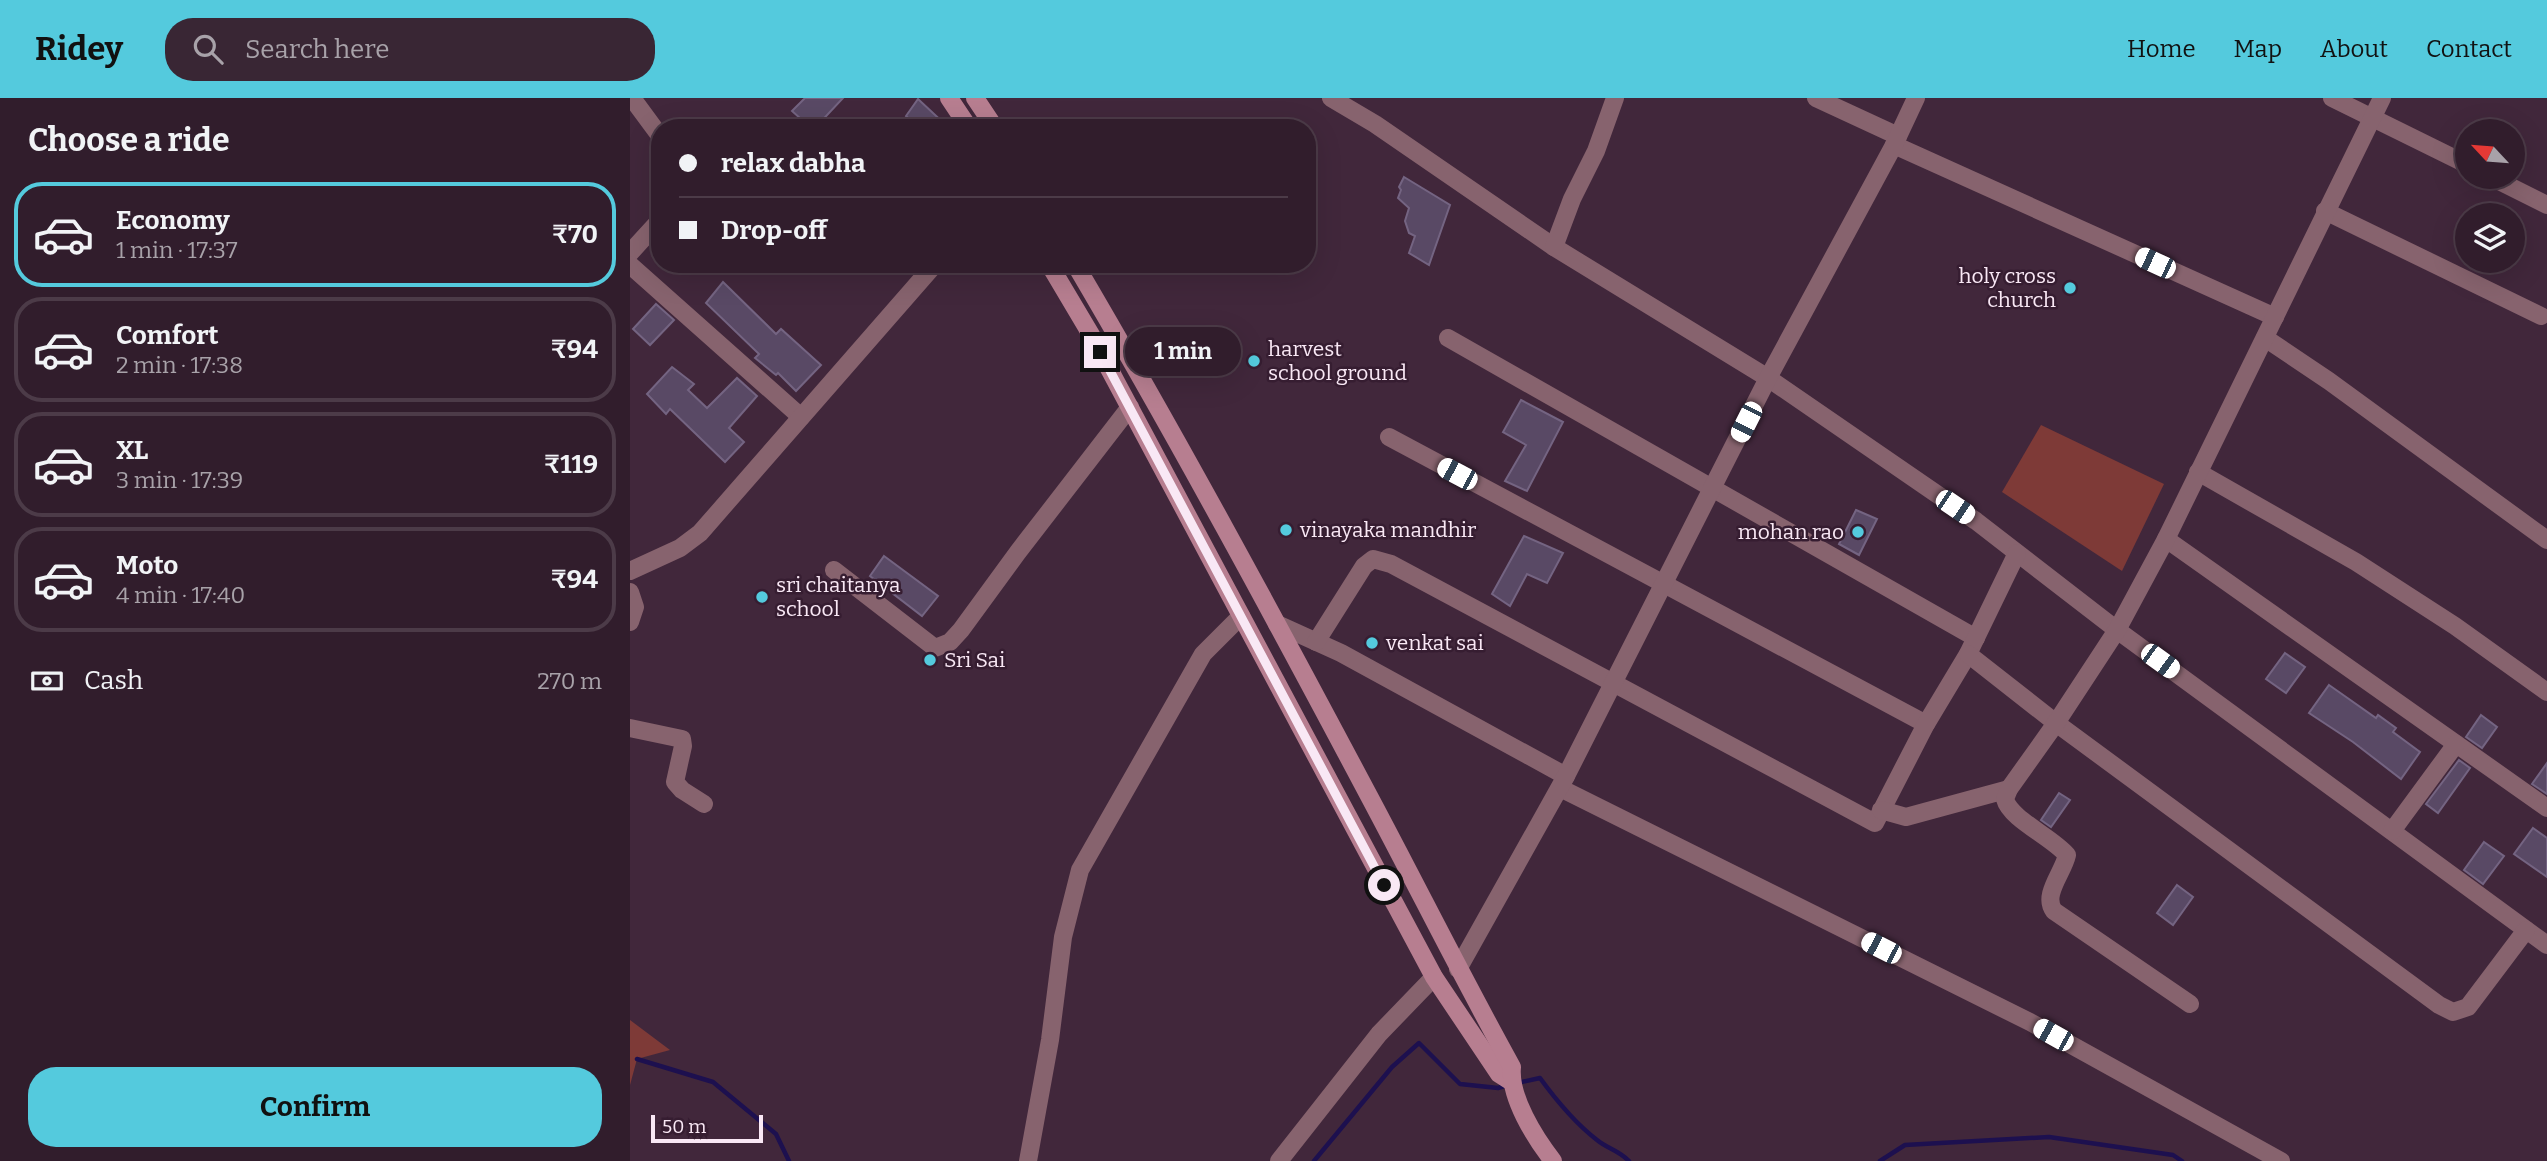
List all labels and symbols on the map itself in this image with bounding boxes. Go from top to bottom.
north arrow [2455,119,2525,189]
car [2132,245,2179,281]
place label: holy cross church [1958,263,2056,313]
marker: holy cross church [2062,280,2078,296]
callout: 1 min [1124,328,1240,376]
route end [1084,336,1116,368]
place label: harvest school ground [1268,336,1407,386]
marker: harvest school ground [1246,353,1262,369]
car [1728,399,1765,445]
car [1434,455,1481,493]
car [1932,487,1979,527]
place label: vinayaka mandhir [1299,517,1476,543]
place label: mohan rao [1738,519,1844,545]
marker: vinayaka mandhir [1278,522,1294,538]
marker: mohan rao [1850,524,1866,540]
place label: sri chaitanya school [776,572,901,622]
marker: sri chaitanya school [754,589,770,605]
place label: venkat sai [1385,630,1484,656]
marker: venkat sai [1364,635,1380,651]
car [2137,640,2184,682]
place label: Sri Sai [944,647,1005,673]
marker: Sri Sai [922,652,938,668]
route start [1368,869,1400,901]
car [1858,929,1905,967]
car [2030,1016,2077,1054]
scale bar [651,1112,763,1144]

